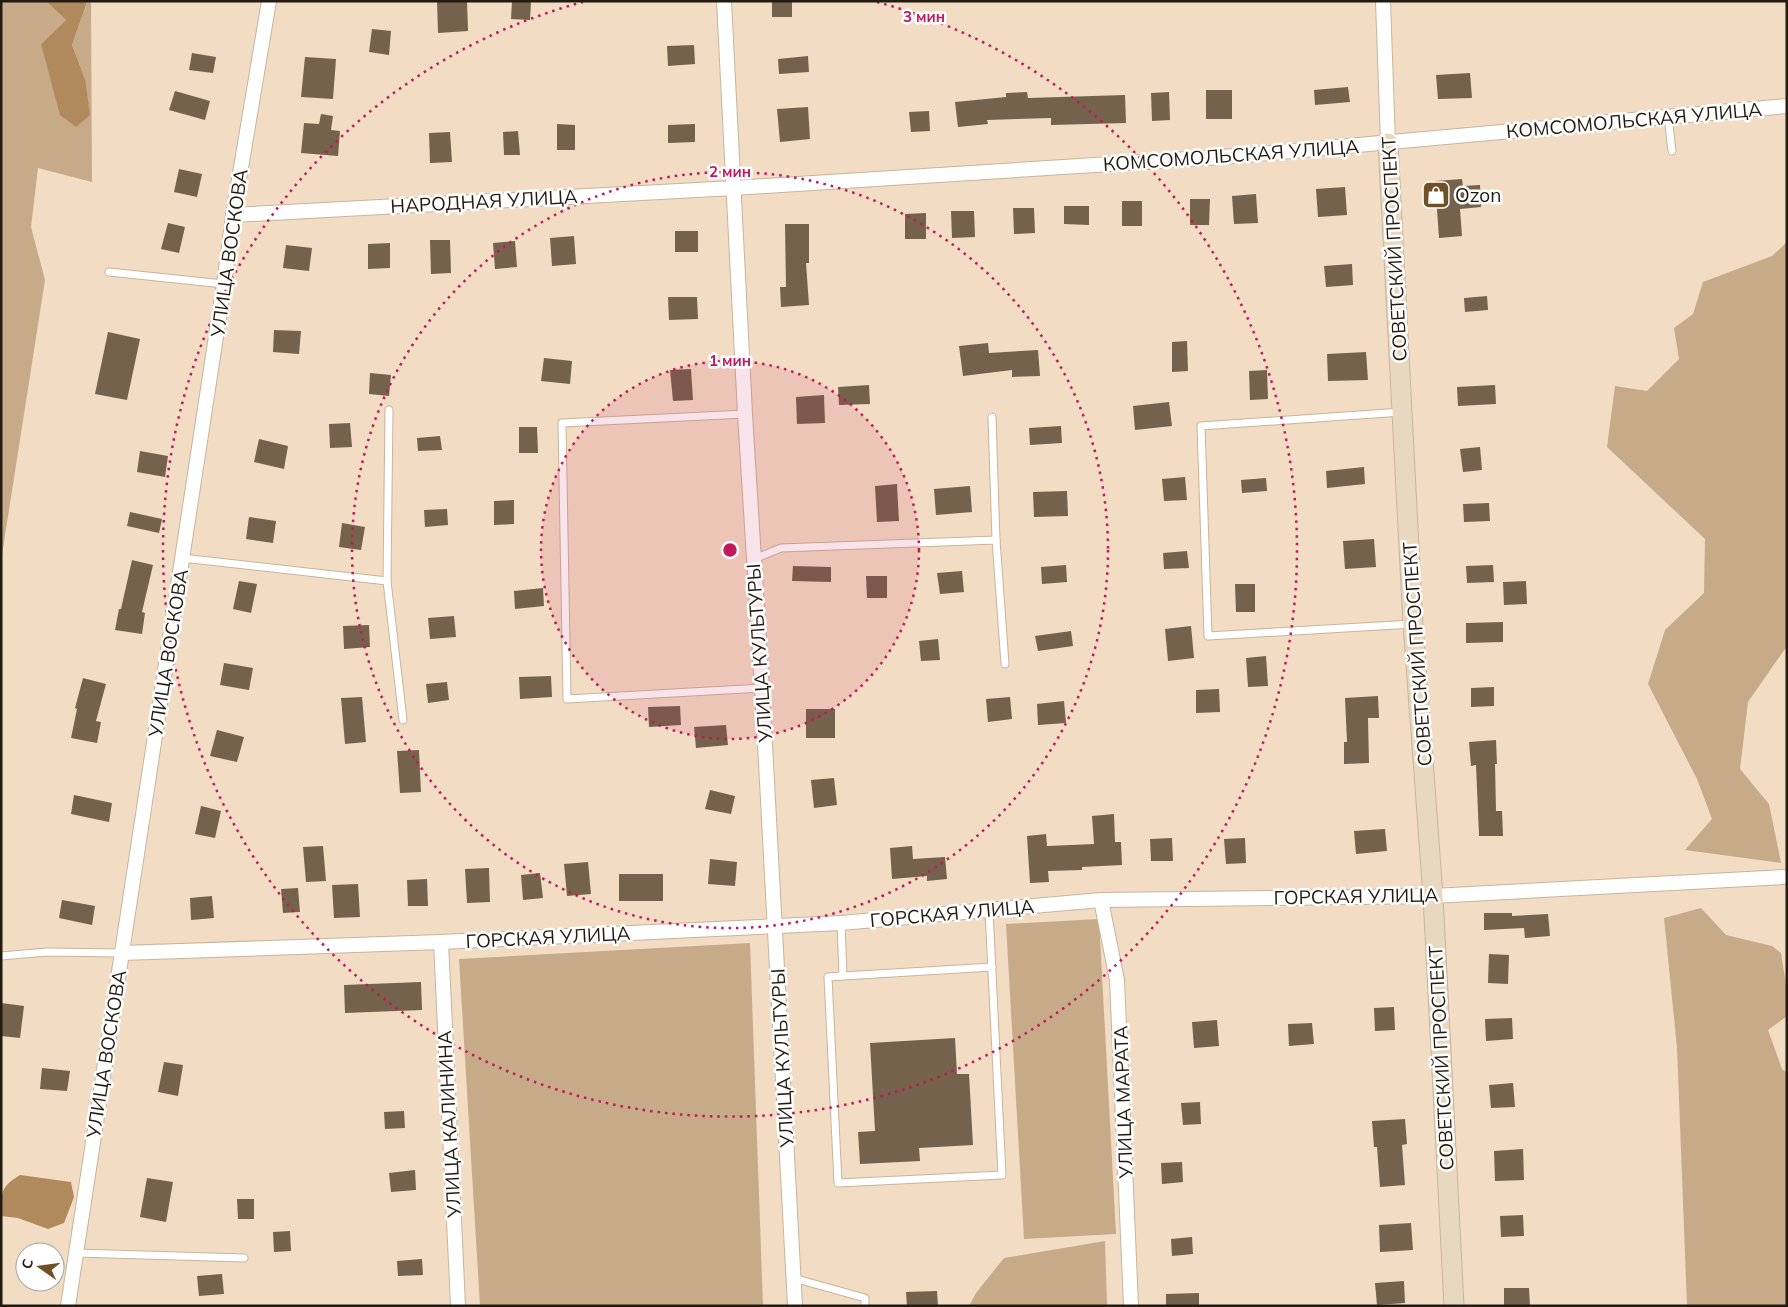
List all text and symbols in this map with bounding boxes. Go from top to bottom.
text: 3 мин [903,7,945,26]
street label: КОМСОМОЛЬСКАЯ УЛИЦА [1505,97,1763,143]
street label: КОМСОМОЛЬСКАЯ УЛИЦА [1102,134,1360,176]
street label: СОВЕТСКИЙ ПРОСПЕКТ [1376,136,1412,362]
text: 2 мин [709,162,751,181]
street label: УЛИЦА ВОСКОВА [205,167,253,340]
shop icon: Ozon [1421,180,1451,210]
place label: Ozon [1455,183,1501,207]
street label: НАРОДНАЯ УЛИЦА [390,184,578,218]
text: 1 мин [709,351,751,370]
street label: СОВЕТСКИЙ ПРОСПЕКТ [1397,540,1437,767]
centre of rings [721,541,739,559]
street label: УЛИЦА КУЛЬТУРЫ [741,563,777,744]
street label: УЛИЦА ВОСКОВА [143,567,193,740]
street label: ГОРСКАЯ УЛИЦА [1273,883,1439,909]
street label: ГОРСКАЯ УЛИЦА [869,894,1035,932]
street label: ГОРСКАЯ УЛИЦА [465,921,631,953]
street label: СОВЕТСКИЙ ПРОСПЕКТ [1423,945,1459,1171]
street label: УЛИЦА ВОСКОВА [81,968,131,1141]
street label: УЛИЦА КУЛЬТУРЫ [765,968,799,1149]
street label: УЛИЦА МАРАТА [1108,1025,1138,1180]
street label: УЛИЦА КАЛИНИНА [432,1030,466,1219]
north arrow [15,1242,65,1292]
text: С [17,1257,37,1271]

